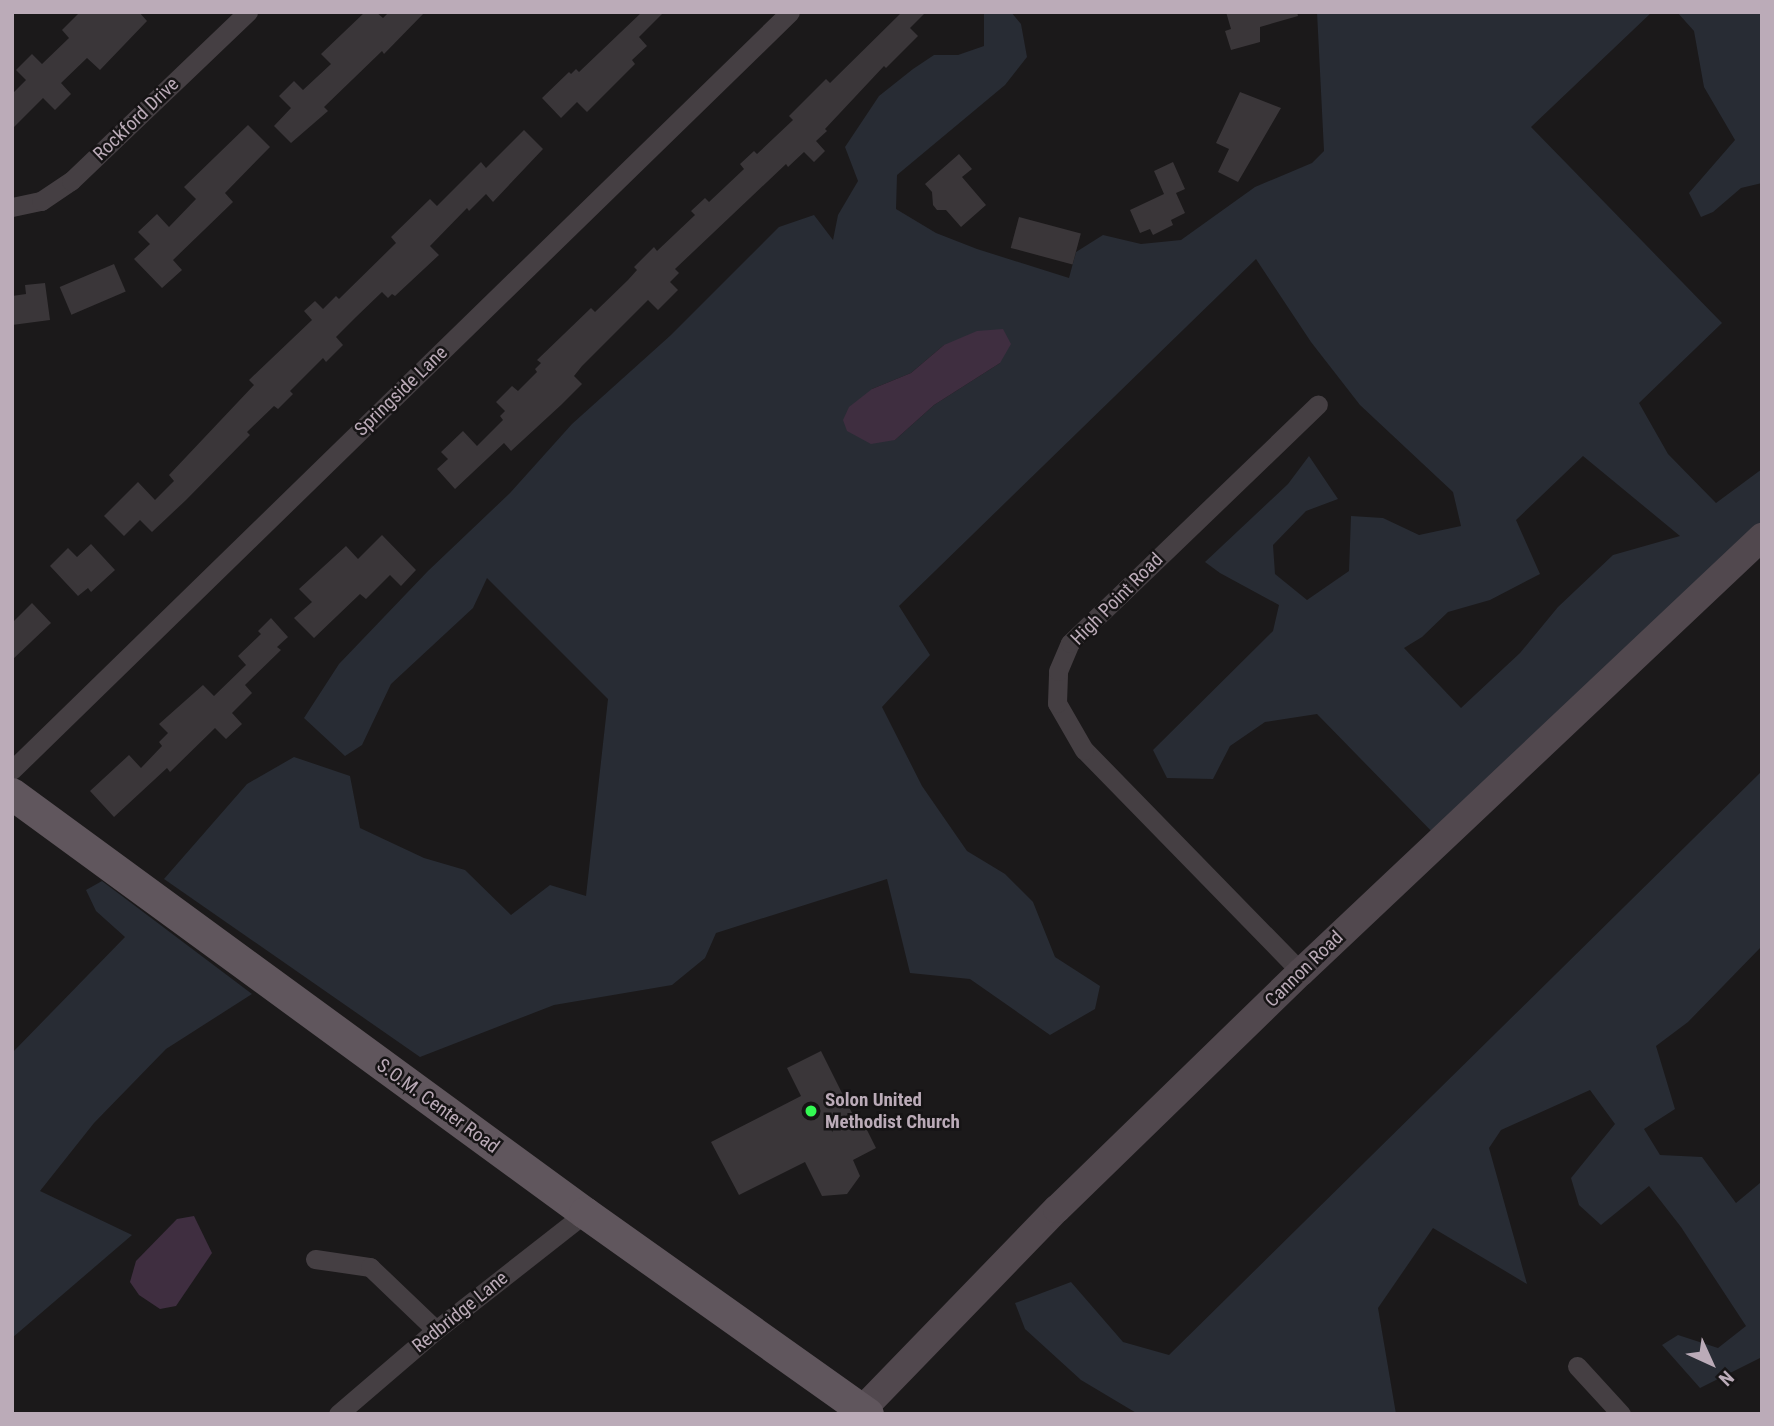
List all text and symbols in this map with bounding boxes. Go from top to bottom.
street label: Rockford Drive [89,73,183,165]
street label: Springside Lane [350,341,452,441]
street label: High Point Road [1066,548,1168,650]
street label: Cannon Road [1260,926,1348,1012]
street label: S.O.M. Center Road [372,1054,504,1158]
place label: Solon United Methodist Church [825,1089,960,1133]
marker: Solon United Methodist Church [803,1103,819,1119]
street label: Redbridge Lane [408,1267,512,1357]
north arrow [1676,1328,1746,1398]
text: N [1714,1366,1738,1390]

